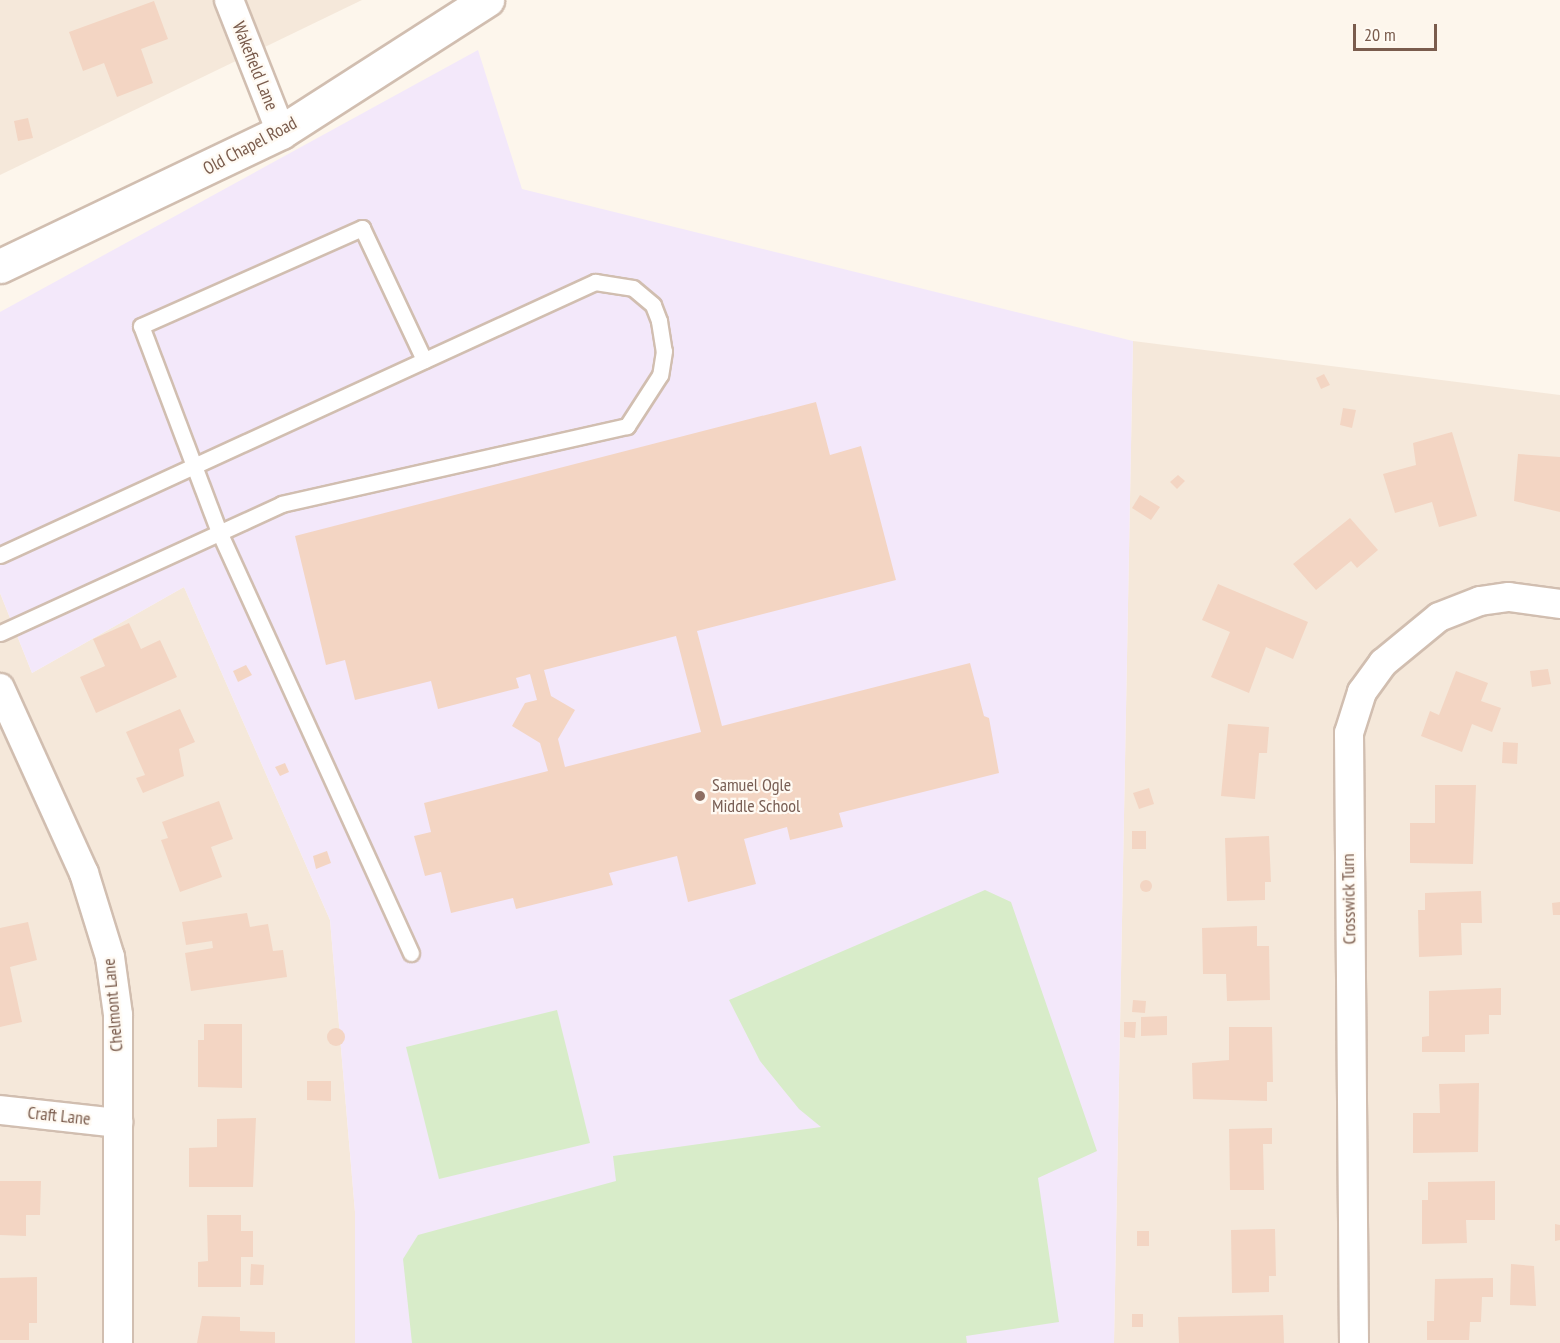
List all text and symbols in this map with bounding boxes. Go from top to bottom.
scale bar [1356,12,1440,50]
street label: Wakefield Lane [227,18,283,114]
text: 20 m [1364,23,1396,46]
street label: Old Chapel Road [199,112,301,180]
place label: Samuel Ogle Middle School [712,775,800,818]
marker: Samuel Ogle Middle School [693,789,707,803]
street label: Crosswick Turn [1337,853,1361,945]
street label: Chelmont Lane [98,957,128,1053]
street label: Craft Lane [27,1102,91,1130]

